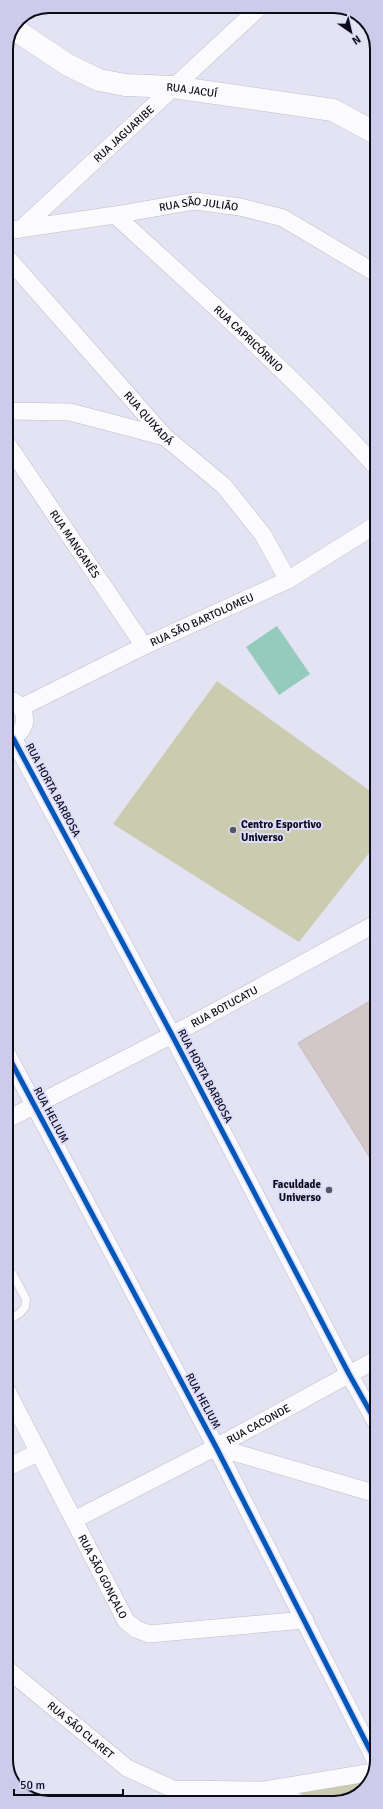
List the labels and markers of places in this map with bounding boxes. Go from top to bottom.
place label: Centro Esportivo Universo [241,818,322,844]
marker: Centro Esportivo Universo [228,825,238,835]
place label: Faculdade Universo [272,1178,322,1204]
marker: Faculdade Universo [324,1185,334,1195]

